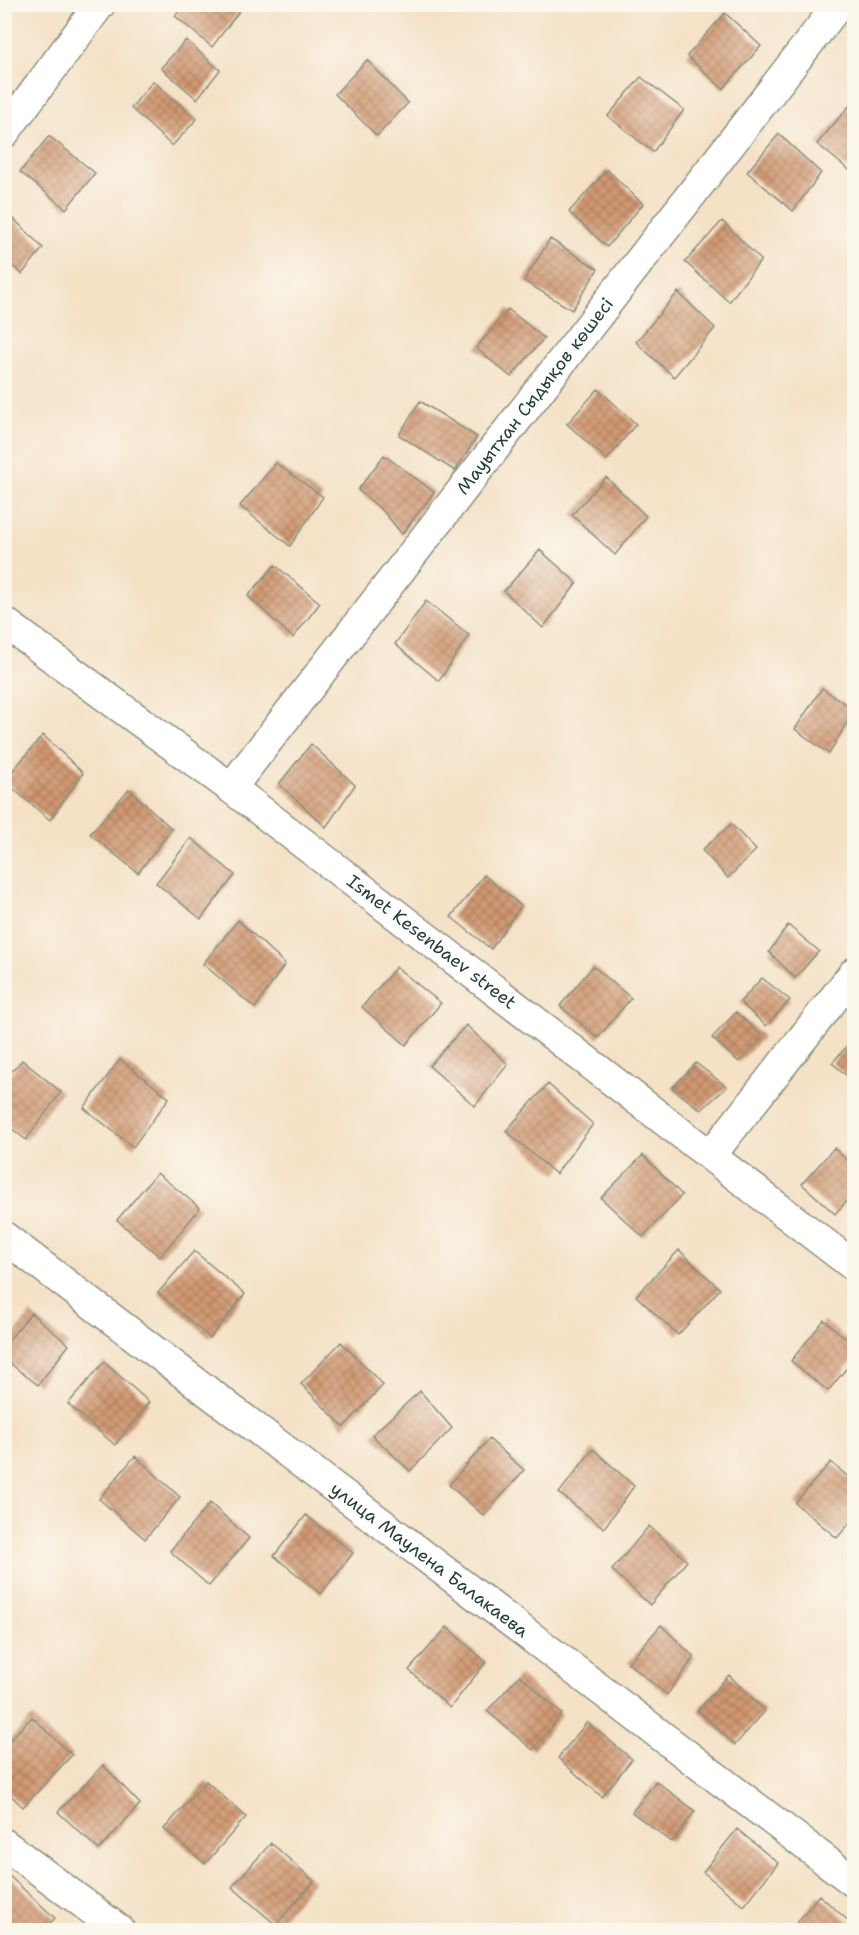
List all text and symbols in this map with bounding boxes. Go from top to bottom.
street label: Мауытхан Сыдықов көшесі [451,293,619,499]
street label: Ismet Kesenbaev street [342,869,521,1015]
street label: улица Маулена Балакаева [325,1477,533,1643]

